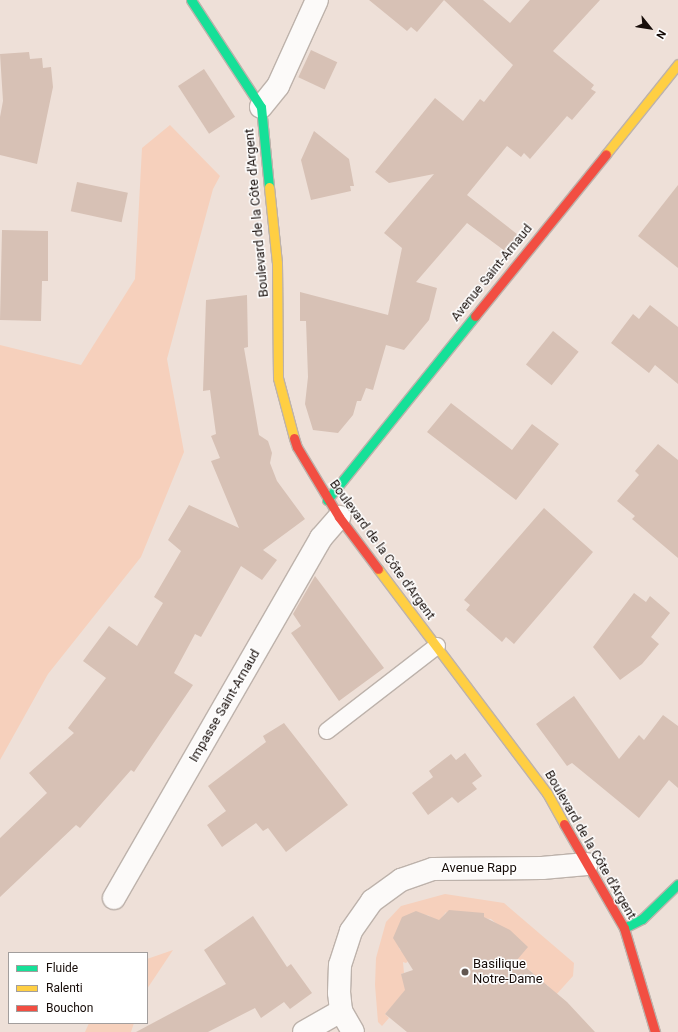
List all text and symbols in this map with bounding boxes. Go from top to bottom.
north arrow [630,8,670,48]
text: N [653,28,668,41]
street label: Boulevard de la Côte d'Argent [242,128,272,298]
street label: Avenue Saint-Arnaud [448,221,536,325]
street label: Boulevard de la Côte d'Argent [326,477,438,623]
street label: Impasse Saint-Arnaud [186,647,264,765]
street label: Boulevard de la Côte d'Argent [541,768,639,922]
street label: Avenue Rapp [441,860,517,876]
legend [8,952,148,1024]
place label: Basilique Notre-Dame [473,957,543,988]
text: Fluide [46,961,78,975]
marker: Basilique Notre-Dame [460,967,470,977]
text: Ralenti [46,981,83,995]
text: Bouchon [46,1001,93,1015]

